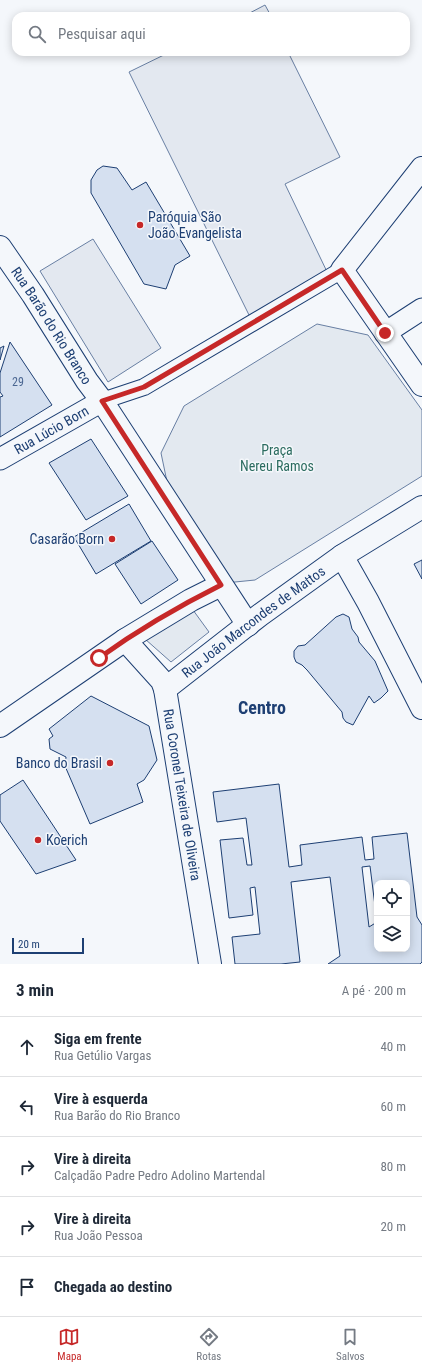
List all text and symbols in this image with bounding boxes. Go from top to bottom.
search box [12,12,410,56]
icon: search [26,23,48,45]
text: Pesquisar aqui [58,25,146,43]
place label: Paróquia São João Evangelista [148,209,242,241]
marker: Paróquia São João Evangelista [135,220,145,230]
street label: Rua Barão do Rio Branco [8,264,95,387]
route end [376,324,394,342]
house number: 29 [12,375,24,389]
street label: Rua Lúcio Born [11,402,91,457]
park label: Praça Nereu Ramos [240,442,314,474]
place label: Casarão Born [30,531,104,547]
marker: Casarão Born [107,534,117,544]
street label: Rua João Marcondes de Mattos [178,563,328,681]
route start [90,649,108,667]
district label: Centro [238,697,286,718]
street label: Rua Coronel Teixeira de Oliveira [160,708,204,882]
place label: Banco do Brasil [16,755,102,771]
marker: Banco do Brasil [105,758,115,768]
place label: Koerich [46,832,88,848]
marker: Koerich [33,835,43,845]
map controls [374,880,410,952]
button: locate [374,880,410,916]
button: layers [374,916,410,952]
scale bar [12,936,84,955]
text: 20 m [18,938,40,951]
text: 3 min [16,980,54,1000]
text: A pé · 200 m [342,983,406,998]
text: Siga em frente [54,1030,142,1048]
icon: ahead [16,1036,38,1058]
text: 40 m [380,1039,406,1054]
text: Rua Getúlio Vargas [54,1048,151,1063]
text: Vire à esquerda [54,1090,148,1108]
icon: left [16,1096,38,1118]
text: 60 m [380,1099,406,1114]
text: Rua Barão do Rio Branco [54,1108,180,1123]
text: Vire à direita [54,1150,131,1168]
icon: right [16,1156,38,1178]
text: 80 m [380,1159,406,1174]
text: Calçadão Padre Pedro Adolino Martendal [54,1168,265,1183]
text: Vire à direita [54,1210,131,1228]
icon: right [16,1216,38,1238]
text: 20 m [380,1219,406,1234]
text: Rua João Pessoa [54,1228,143,1243]
icon: arrive [16,1276,38,1298]
text: Chegada ao destino [54,1278,172,1296]
tab: Mapa [57,1326,82,1363]
tab: Rotas [196,1326,221,1363]
tab: Salvos [336,1326,365,1363]

